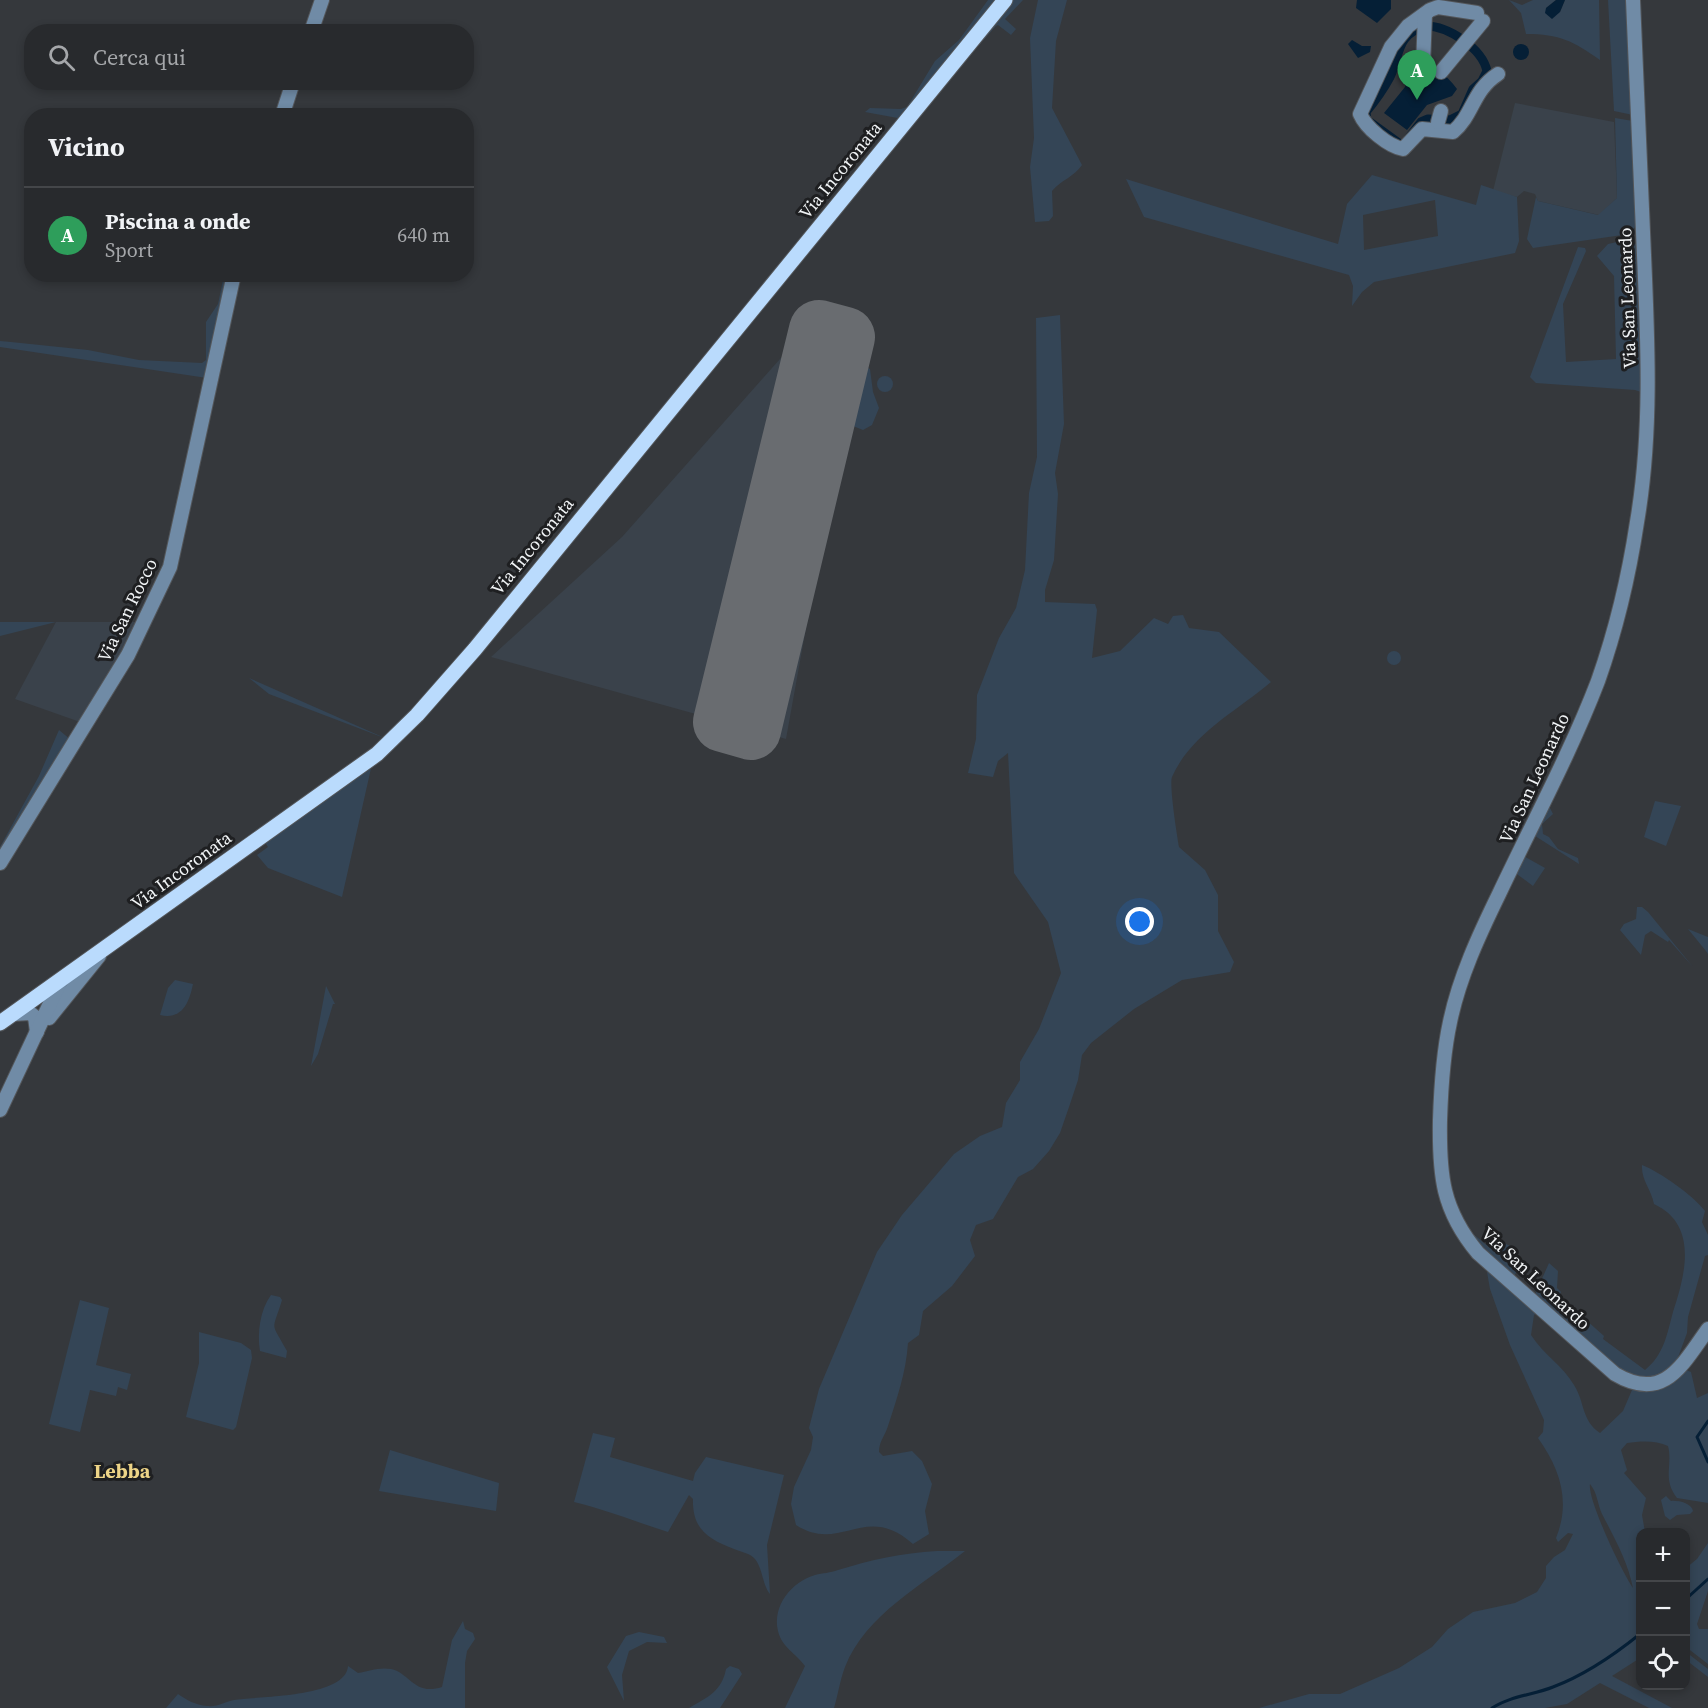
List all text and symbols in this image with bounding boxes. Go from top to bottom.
search box [24,24,474,90]
icon: search [45,41,78,74]
text: Cerca qui [93,42,186,72]
pin: A [1398,51,1436,100]
street label: Via Incoronata [793,115,888,224]
text: Vicino [48,129,125,165]
text: Piscina a onde [105,206,250,236]
text: A [61,221,74,249]
text: 640 m [397,221,450,249]
street label: Via San Leonardo [1612,227,1642,369]
text: Sport [105,236,153,264]
street label: Via Incoronata [485,491,580,600]
street label: Via San Rocco [91,554,163,666]
street label: Via San Leonardo [1493,709,1575,847]
street label: Via Incoronata [126,824,237,915]
your location [1125,907,1154,936]
street label: Via San Leonardo [1476,1221,1596,1335]
district label: Lebba [94,1457,151,1485]
map controls [1636,1528,1690,1690]
button: + [1636,1528,1690,1582]
button: − [1636,1582,1690,1636]
button: locate [1636,1636,1690,1690]

